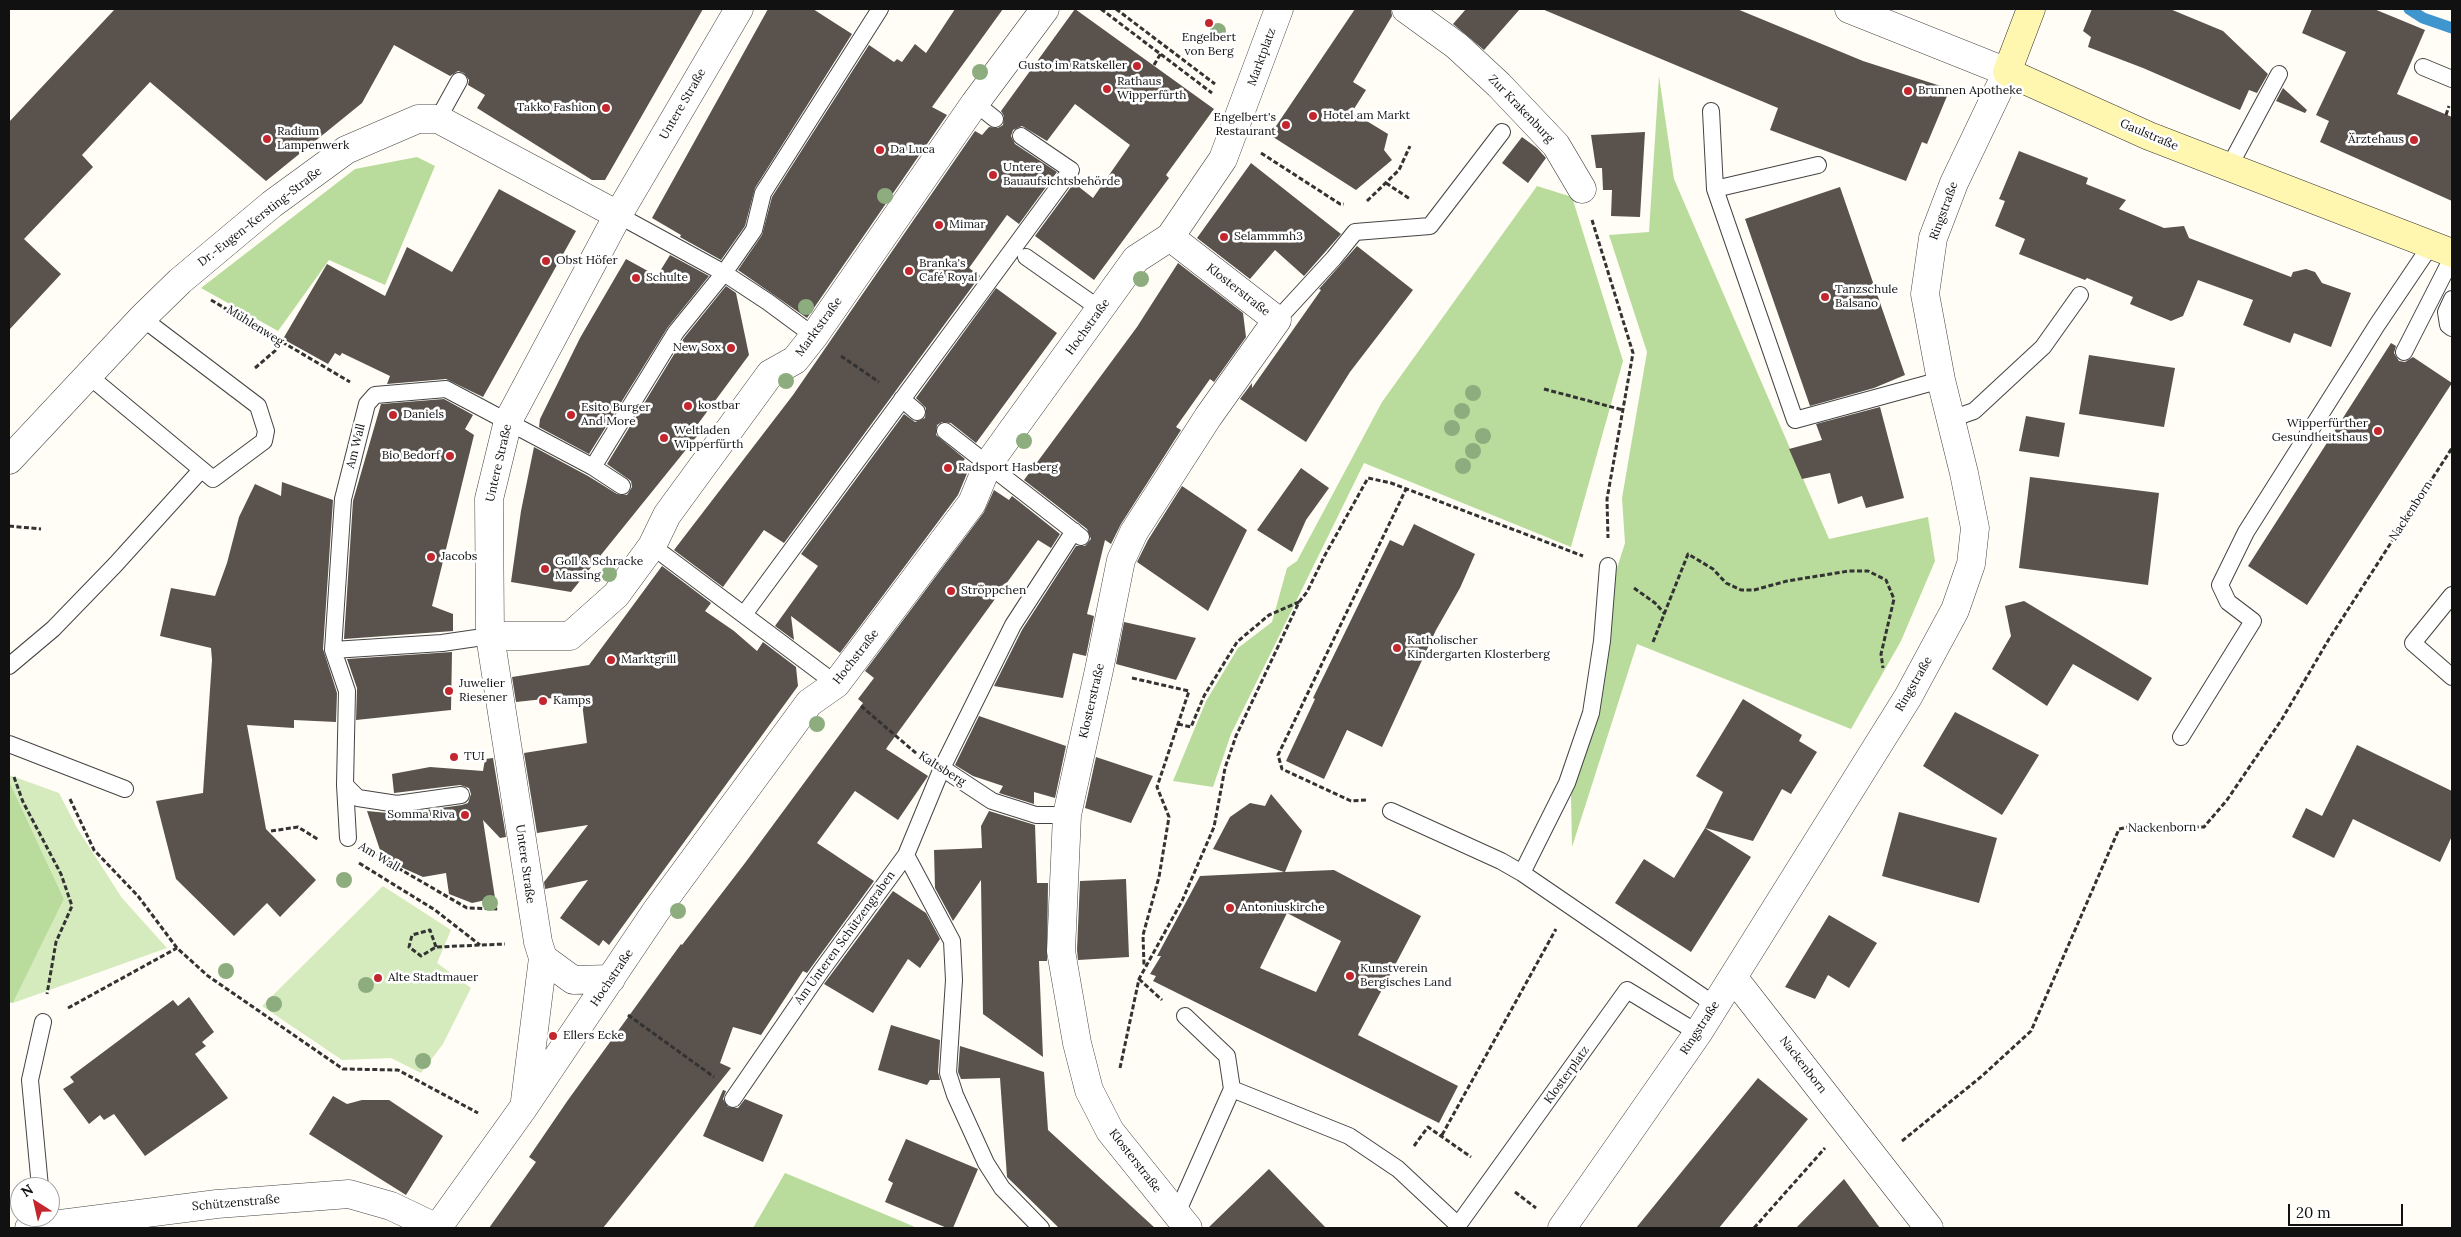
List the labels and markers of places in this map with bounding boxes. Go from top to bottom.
marker: Engelbert von Berg [1203,17,1215,29]
place label: Engelbert von Berg [1182,31,1236,59]
place label: Gusto im Ratskeller [1018,59,1127,73]
marker: Gusto im Ratskeller [1131,60,1143,72]
place label: Rathaus Wipperfürth [1117,75,1186,103]
marker: Rathaus Wipperfürth [1101,83,1113,95]
place label: Brunnen Apotheke [1918,84,2022,98]
marker: Brunnen Apotheke [1902,85,1914,97]
place label: Takko Fashion [517,101,596,115]
marker: Takko Fashion [600,102,612,114]
place label: Hotel am Markt [1323,109,1410,123]
marker: Hotel am Markt [1307,110,1319,122]
place label: Engelbert's Restaurant [1213,111,1276,139]
marker: Engelbert's Restaurant [1280,119,1292,131]
place label: Radium Lampenwerk [277,125,349,153]
marker: Radium Lampenwerk [261,133,273,145]
place label: Ärztehaus [2348,133,2404,147]
marker: Ärztehaus [2408,134,2420,146]
place label: Da Luca [890,143,935,157]
marker: Da Luca [874,144,886,156]
place label: Untere Bauaufsichtsbehörde [1003,161,1120,189]
marker: Untere Bauaufsichtsbehörde [987,169,999,181]
place label: Mimar [949,218,986,232]
marker: Mimar [933,219,945,231]
place label: Selammmh3 [1234,230,1303,244]
marker: Selammmh3 [1218,231,1230,243]
place label: Obst Höfer [556,254,618,268]
marker: Obst Höfer [540,255,552,267]
place label: Branka's Café Royal [919,257,977,285]
marker: Branka's Café Royal [903,265,915,277]
place label: Schulte [646,271,688,285]
marker: Schulte [630,272,642,284]
place label: Tanzschule Balsano [1835,283,1898,311]
marker: Tanzschule Balsano [1819,291,1831,303]
place label: New Sox [673,341,721,355]
marker: New Sox [725,342,737,354]
place label: kostbar [698,399,740,413]
marker: kostbar [682,400,694,412]
place label: Esito Burger And More [581,401,650,429]
place label: Daniels [403,408,444,422]
marker: Daniels [387,409,399,421]
marker: Esito Burger And More [565,409,577,421]
place label: Wipperfürther Gesundheitshaus [2272,417,2368,445]
place label: Weltladen Wipperfürth [674,424,743,452]
marker: Wipperfürther Gesundheitshaus [2372,425,2384,437]
marker: Weltladen Wipperfürth [658,432,670,444]
place label: Bio Bedorf [382,449,440,463]
marker: Bio Bedorf [444,450,456,462]
place label: Radsport Hasberg [958,461,1058,475]
marker: Radsport Hasberg [942,462,954,474]
place label: Jacobs [441,550,477,564]
marker: Jacobs [425,551,437,563]
place label: Goll & Schracke Massing [555,555,643,583]
marker: Goll & Schracke Massing [539,563,551,575]
place label: Ströppchen [961,584,1026,598]
marker: Ströppchen [945,585,957,597]
place label: Katholischer Kindergarten Klosterberg [1407,634,1550,662]
marker: Katholischer Kindergarten Klosterberg [1391,642,1403,654]
place label: Marktgrill [621,653,676,667]
marker: Marktgrill [605,654,617,666]
place label: Juwelier Riesener [459,677,507,705]
marker: Juwelier Riesener [443,685,455,697]
place label: Kamps [553,694,591,708]
marker: Kamps [537,695,549,707]
place label: TUI [464,750,485,764]
marker: TUI [448,751,460,763]
place label: Somma Riva [387,808,455,822]
marker: Somma Riva [459,809,471,821]
place label: Antoniuskirche [1240,901,1325,915]
marker: Antoniuskirche [1224,902,1236,914]
place label: Kunstverein Bergisches Land [1360,962,1452,990]
marker: Kunstverein Bergisches Land [1344,970,1356,982]
place label: Alte Stadtmauer [388,971,478,985]
marker: Alte Stadtmauer [372,972,384,984]
place label: Ellers Ecke [563,1029,624,1043]
marker: Ellers Ecke [547,1030,559,1042]

